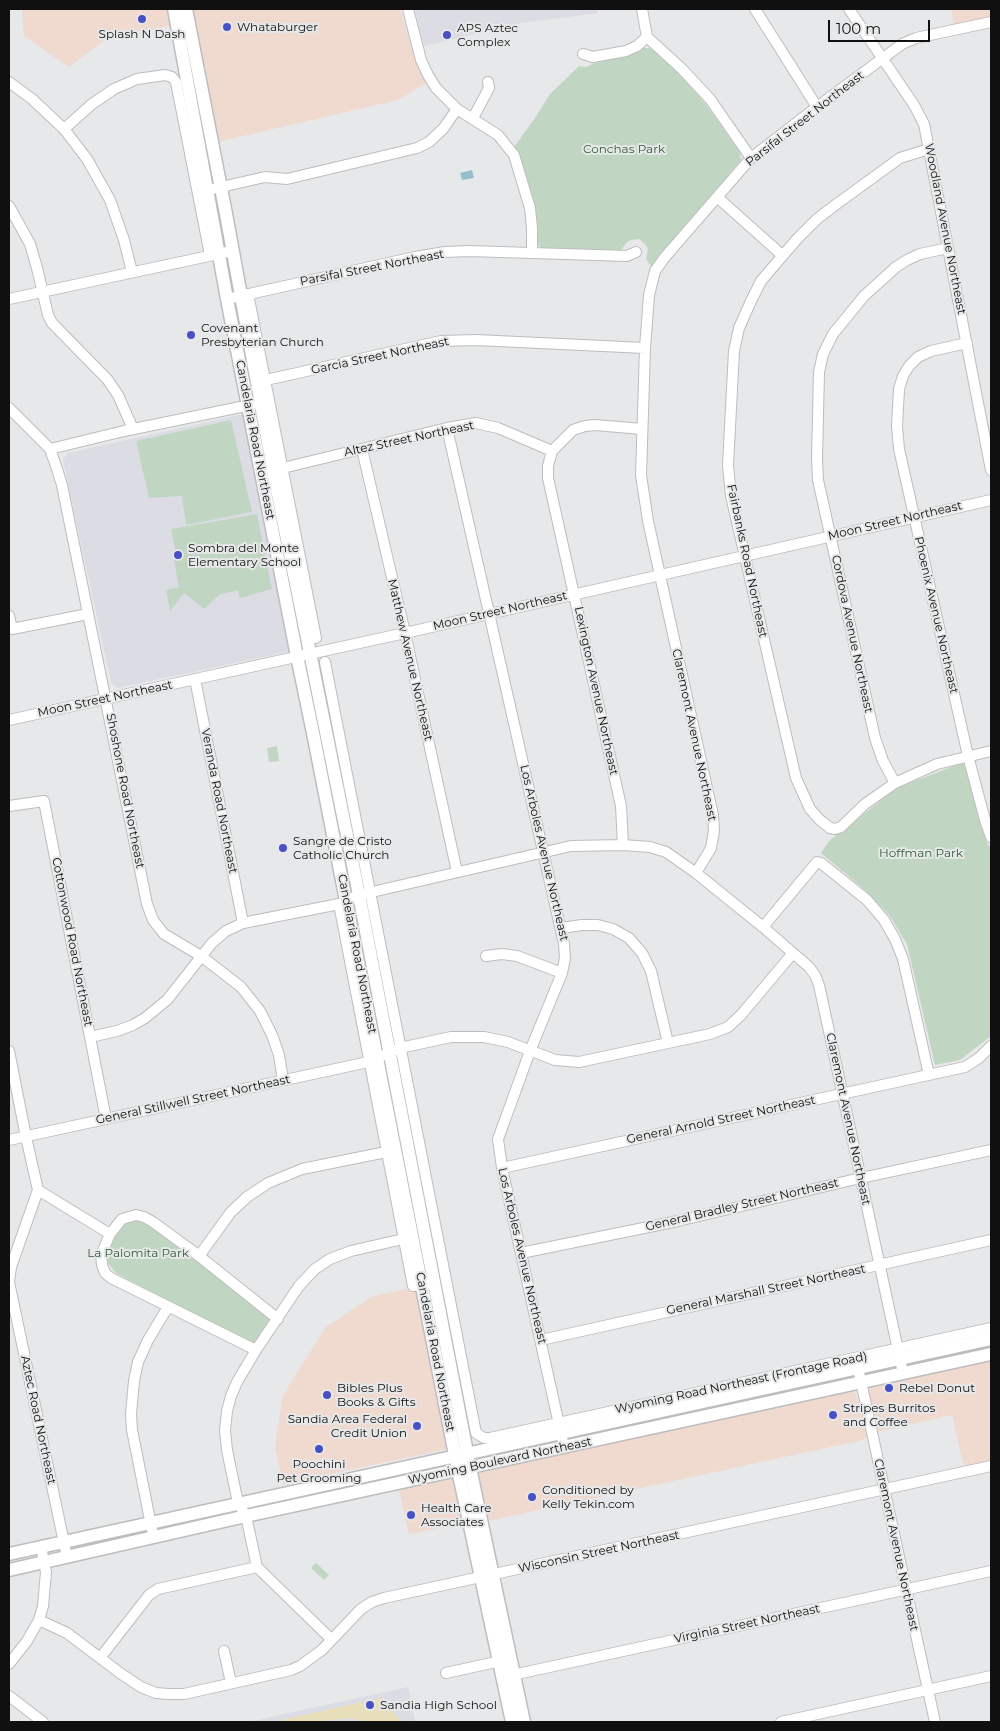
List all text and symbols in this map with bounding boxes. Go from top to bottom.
scale bar [830,10,932,42]
marker: Splash N Dash [136,13,148,25]
text: 100 m [836,19,881,38]
place label: Whataburger [237,20,318,34]
marker: Whataburger [221,21,233,33]
place label: APS Aztec Complex [457,21,518,49]
place label: Splash N Dash [99,27,185,41]
marker: APS Aztec Complex [441,29,453,41]
street label: Parsifal Street Northeast [743,68,867,170]
park label: Conchas Park [583,142,665,156]
street label: Woodland Avenue Northeast [921,142,969,316]
street label: Parsifal Street Northeast [299,247,445,289]
place label: Covenant Presbyterian Church [201,321,324,349]
marker: Covenant Presbyterian Church [185,329,197,341]
street label: Garcia Street Northeast [310,334,450,378]
street label: Candelaria Road Northeast [232,359,278,521]
street label: Altez Street Northeast [343,418,475,460]
street label: Fairbanks Road Northeast [724,483,770,639]
street label: Moon Street Northeast [826,499,964,543]
street label: Phoenix Avenue Northeast [911,535,961,695]
place label: Sombra del Monte Elementary School [188,541,301,569]
marker: Sombra del Monte Elementary School [172,549,184,561]
street label: Cordova Avenue Northeast [828,554,876,714]
street label: Matthew Avenue Northeast [384,578,436,742]
street label: Moon Street Northeast [431,589,569,633]
street label: Lexington Avenue Northeast [571,605,621,777]
street label: Claremont Avenue Northeast [669,648,719,822]
street label: Moon Street Northeast [36,678,174,720]
street label: Shoshone Road Northeast [103,712,147,870]
street label: Veranda Road Northeast [198,727,240,875]
street label: Los Arboles Avenue Northeast [517,763,571,943]
place label: Sangre de Cristo Catholic Church [293,834,392,862]
marker: Sangre de Cristo Catholic Church [277,842,289,854]
park label: Hoffman Park [879,846,963,860]
street label: Cottonwood Road Northeast [49,856,95,1028]
street label: Candelaria Road Northeast [334,873,380,1035]
street label: Claremont Avenue Northeast [823,1032,873,1206]
street label: General Stillwell Street Northeast [94,1072,292,1128]
street label: General Arnold Street Northeast [625,1093,817,1147]
street label: Los Arboles Avenue Northeast [495,1166,549,1346]
street label: General Bradley Street Northeast [644,1176,840,1234]
park label: La Palomita Park [87,1246,189,1260]
street label: General Marshall Street Northeast [665,1262,867,1318]
street label: Candelaria Road Northeast [412,1271,458,1433]
street label: Wyoming Road Northeast (Frontage Road) [613,1349,869,1417]
street label: Aztec Road Northeast [17,1354,59,1486]
place label: Bibles Plus Books & Gifts [337,1381,416,1409]
place label: Rebel Donut [899,1381,975,1395]
marker: Rebel Donut [883,1382,895,1394]
marker: Bibles Plus Books & Gifts [321,1389,333,1401]
place label: Stripes Burritos and Coffee [843,1401,935,1429]
marker: Stripes Burritos and Coffee [827,1409,839,1421]
place label: Sandia Area Federal Credit Union [288,1412,407,1440]
marker: Sandia Area Federal Credit Union [411,1420,423,1432]
street label: Wyoming Boulevard Northeast [407,1435,593,1487]
marker: Poochini Pet Grooming [313,1443,325,1455]
place label: Poochini Pet Grooming [276,1457,362,1485]
street label: Claremont Avenue Northeast [871,1458,921,1632]
place label: Conditioned by Kelly Tekin.com [542,1483,635,1511]
marker: Conditioned by Kelly Tekin.com [526,1491,538,1503]
place label: Health Care Associates [421,1501,492,1529]
marker: Health Care Associates [405,1509,417,1521]
street label: Wisconsin Street Northeast [517,1528,681,1576]
street label: Virginia Street Northeast [673,1602,821,1646]
place label: Sandia High School [380,1698,497,1712]
marker: Sandia High School [364,1699,376,1711]

